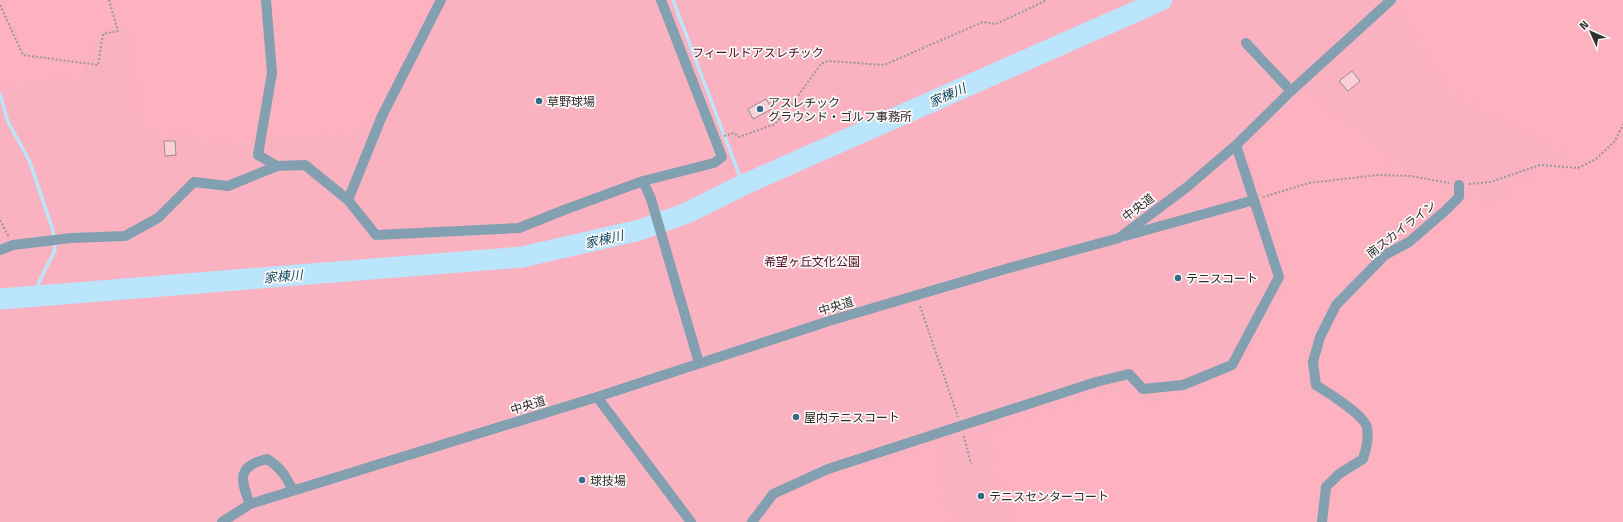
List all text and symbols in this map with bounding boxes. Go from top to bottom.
north arrow [1571,12,1611,52]
text: N [1576,17,1592,33]
park label: フィールドアスレチック [692,43,824,62]
water label: 家棟川 [925,77,971,112]
place label: 草野球場 [547,92,595,111]
place label: アスレチック グラウンド・ゴルフ事務所 [768,93,912,126]
marker: 草野球場 [534,96,544,106]
marker: アスレチック グラウンド・ゴルフ事務所 [755,104,765,114]
street label: 中央道 [1118,189,1158,225]
street label: 南スカイライン [1362,196,1440,262]
water label: 家棟川 [583,224,627,253]
park label: 希望ヶ丘文化公園 [764,252,860,271]
water label: 家棟川 [263,264,305,288]
place label: テニスコート [1186,269,1258,288]
marker: テニスコート [1173,273,1183,283]
street label: 中央道 [816,292,856,320]
street label: 中央道 [508,391,548,419]
place label: 屋内テニスコート [804,408,900,427]
marker: 屋内テニスコート [791,412,801,422]
place label: 球技場 [590,471,626,490]
marker: 球技場 [577,475,587,485]
place label: テニスセンターコート [989,487,1109,506]
marker: テニスセンターコート [976,491,986,501]

